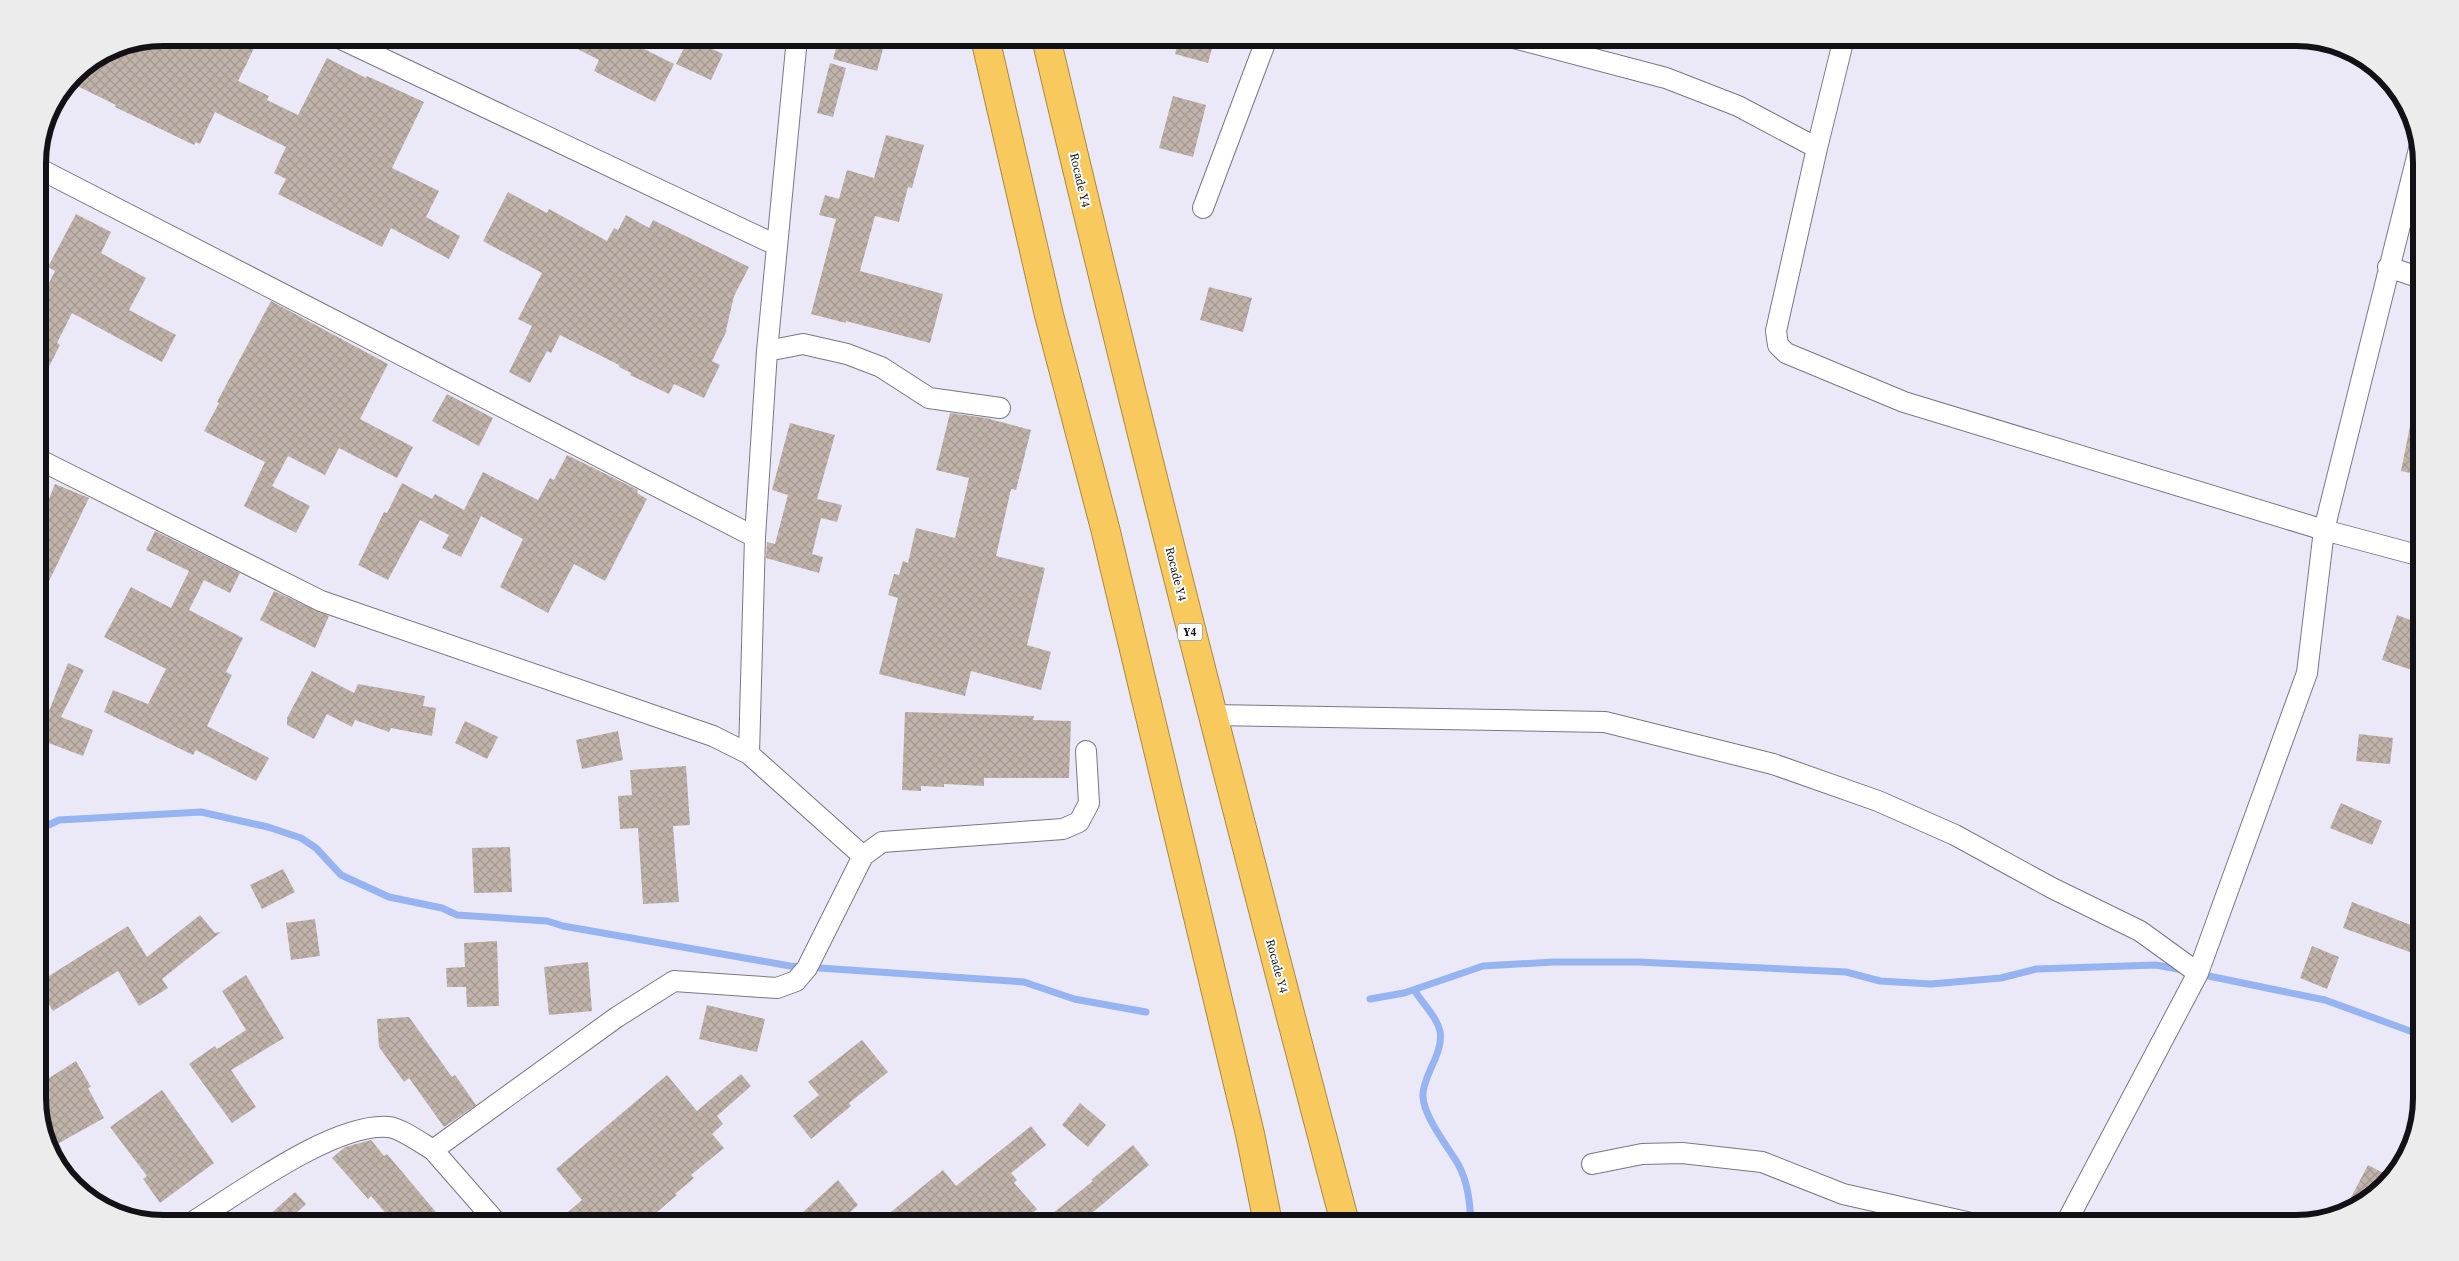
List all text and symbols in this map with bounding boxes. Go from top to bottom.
street label: Rocade Y4 [1066,151,1094,209]
street label: Rocade Y4 [1162,545,1190,603]
road number: Y4 [1178,624,1202,640]
street label: Rocade Y4 [1262,937,1292,995]

